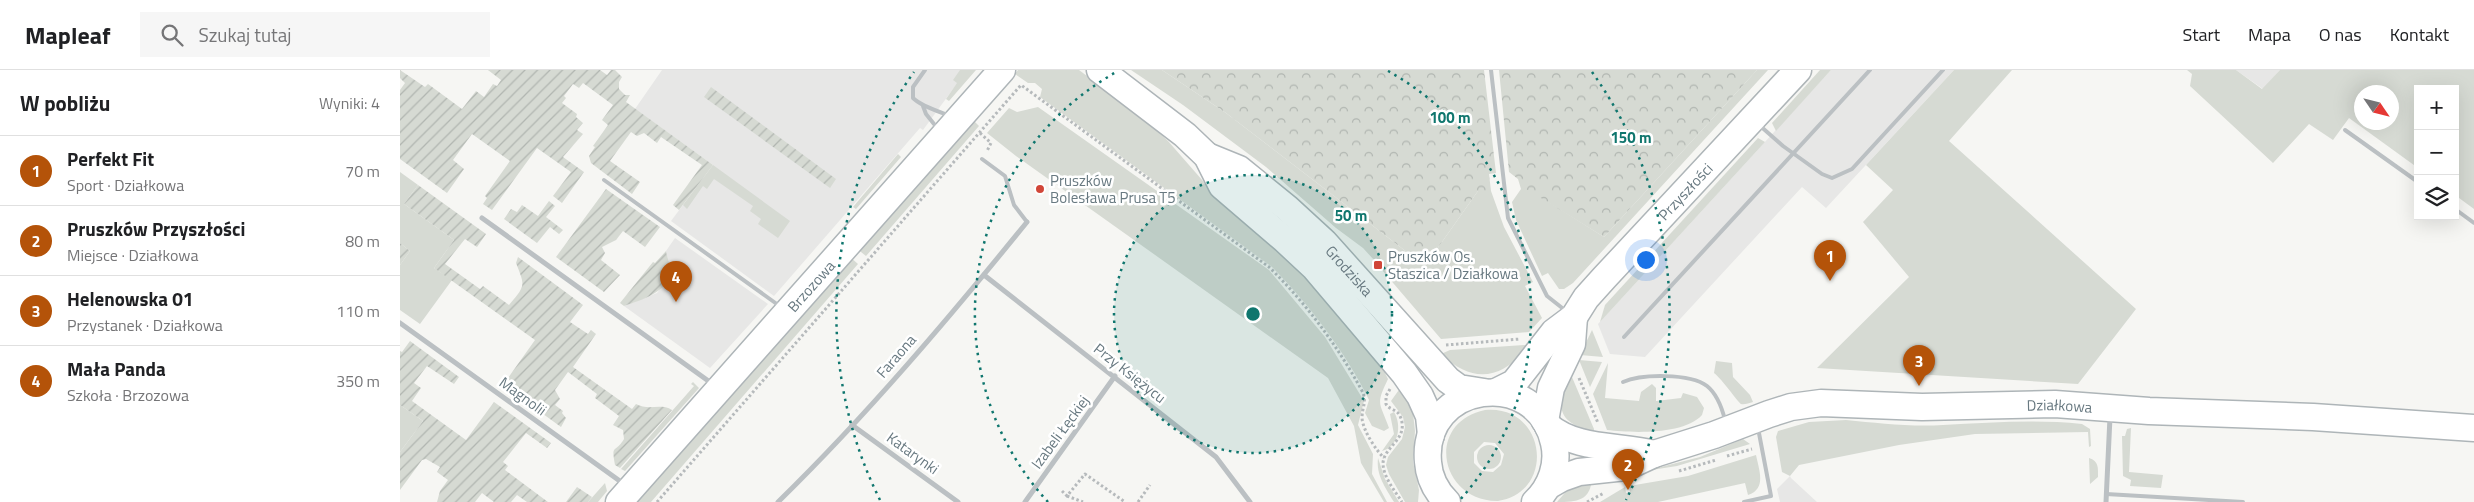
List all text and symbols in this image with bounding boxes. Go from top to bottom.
search box [140,12,490,57]
text: Mapleaf [25,17,110,53]
text: Szukaj tutaj [198,20,291,49]
icon: search [158,21,186,49]
text: Start [2183,21,2220,48]
text: Mapa [2248,21,2291,48]
text: O nas [2319,21,2362,48]
text: Kontakt [2390,21,2449,48]
north arrow [2354,85,2399,130]
map controls [2414,85,2459,220]
button: + [2414,85,2459,130]
text: W pobliżu [20,87,110,119]
text: Wyniki: 4 [319,91,380,115]
text: 100 m [1429,106,1471,129]
text: 150 m [1610,126,1652,149]
button: − [2414,130,2459,175]
text: Perfekt Fit [67,144,154,173]
street label: Przyszłości [1652,157,1718,225]
text: 1 [32,159,40,183]
text: 70 m [345,159,380,183]
place label: Pruszków Bolesława Prusa T5 [1050,169,1176,209]
text: Sport · Działkowa [67,173,184,197]
button: layers [2414,175,2459,220]
marker: Pruszków Bolesława Prusa T5 [1034,183,1046,195]
text: 50 m [1335,204,1367,227]
text: Pruszków Przyszłości [67,214,245,243]
text: 2 [32,229,40,253]
text: 80 m [345,229,380,253]
street label: Grodziska [1320,240,1379,302]
pin: 1 [1814,240,1846,281]
text: Miejsce · Działkowa [67,243,198,267]
place label: Pruszków Os. Staszica / Działkowa [1388,245,1519,285]
your location [1633,247,1659,273]
street label: Brzozowa [781,254,840,317]
marker: Pruszków Os. Staszica / Działkowa [1372,259,1384,271]
pin: 4 [660,261,692,302]
text: Helenowska 01 [67,284,193,313]
text: 3 [32,299,40,323]
text: 110 m [336,299,380,323]
centre of rings [1244,305,1262,323]
text: Przystanek · Działkowa [67,313,223,337]
street label: Faraona [871,329,922,383]
street label: Przy Księżycu [1089,337,1171,409]
pin: 3 [1903,345,1935,386]
text: Mała Panda [67,354,166,383]
text: 4 [32,369,40,393]
text: 350 m [336,369,380,393]
street label: Magnolii [494,371,552,421]
text: Szkoła · Brzozowa [67,383,189,407]
street label: Izabeli Łęckiej [1025,390,1095,474]
street label: Działkowa [2026,392,2094,418]
street label: Katarynki [882,426,944,480]
pin: 2 [1612,449,1644,490]

